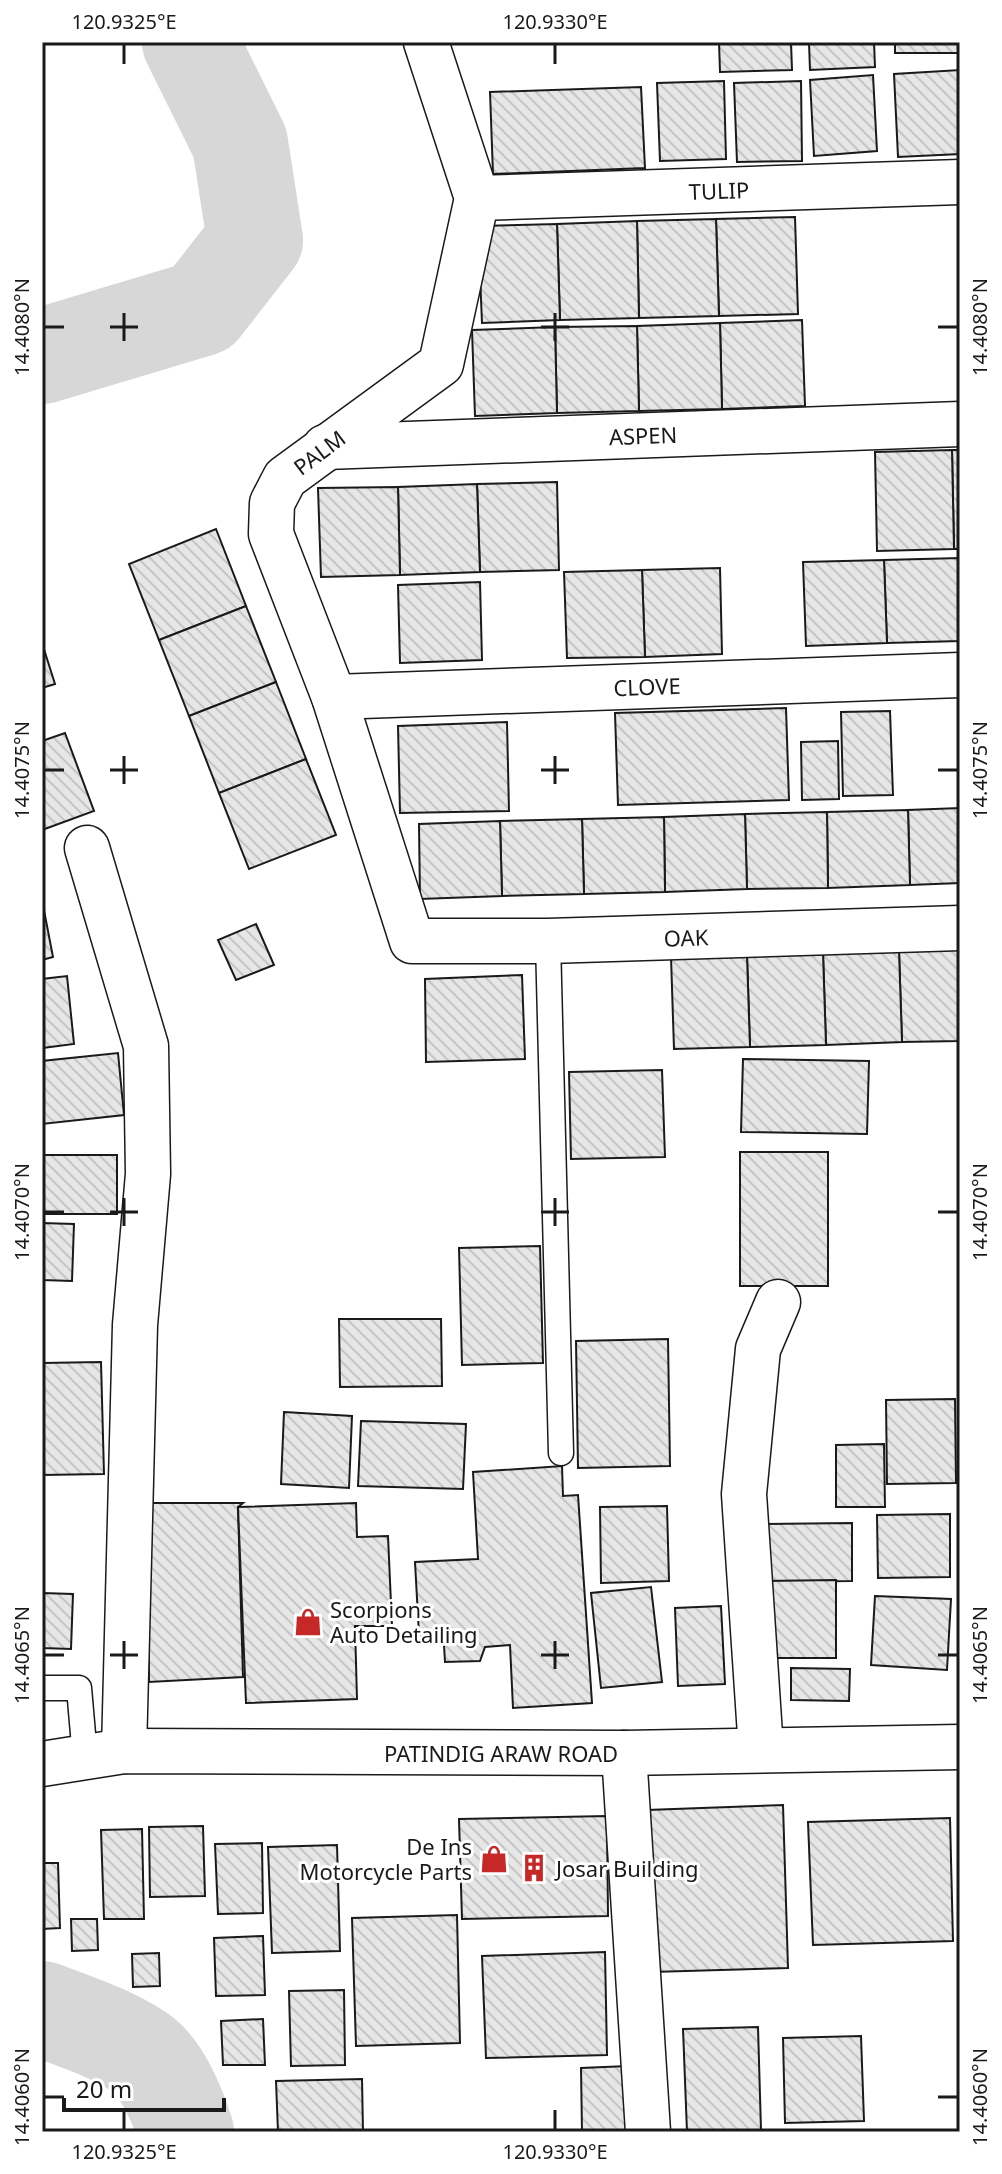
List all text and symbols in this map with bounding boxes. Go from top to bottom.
text: 120.9325°E [71,8,177,35]
text: 120.9330°E [502,8,608,35]
street label: TULIP [688,174,750,206]
text: 14.4080°N [8,278,35,376]
text: 14.4080°N [966,278,993,376]
street label: ASPEN [608,419,678,451]
street label: PALM [287,423,351,481]
street label: CLOVE [613,670,681,702]
text: 14.4075°N [8,721,35,819]
text: 14.4075°N [966,721,993,819]
street label: OAK [663,921,709,953]
text: 14.4070°N [8,1163,35,1261]
text: 14.4070°N [966,1163,993,1261]
place label: Scorpions Auto Detailing [330,1594,478,1649]
text: 14.4065°N [8,1606,35,1704]
text: 14.4065°N [966,1606,993,1704]
shop icon: Scorpions Auto Detailing [293,1607,323,1637]
street label: PATINDIG ARAW ROAD [384,1738,618,1768]
place label: De Ins Motorcycle Parts [299,1831,472,1886]
shop icon: De Ins Motorcycle Parts [479,1844,509,1874]
building icon: Josar Building [519,1853,549,1883]
place label: Josar Building [554,1853,699,1883]
text: 14.4060°N [8,2048,35,2146]
text: 14.4060°N [966,2048,993,2146]
scale bar [64,2062,224,2112]
text: 20 m [76,2072,132,2105]
text: 120.9325°E [71,2138,177,2165]
text: 120.9330°E [502,2138,608,2165]

